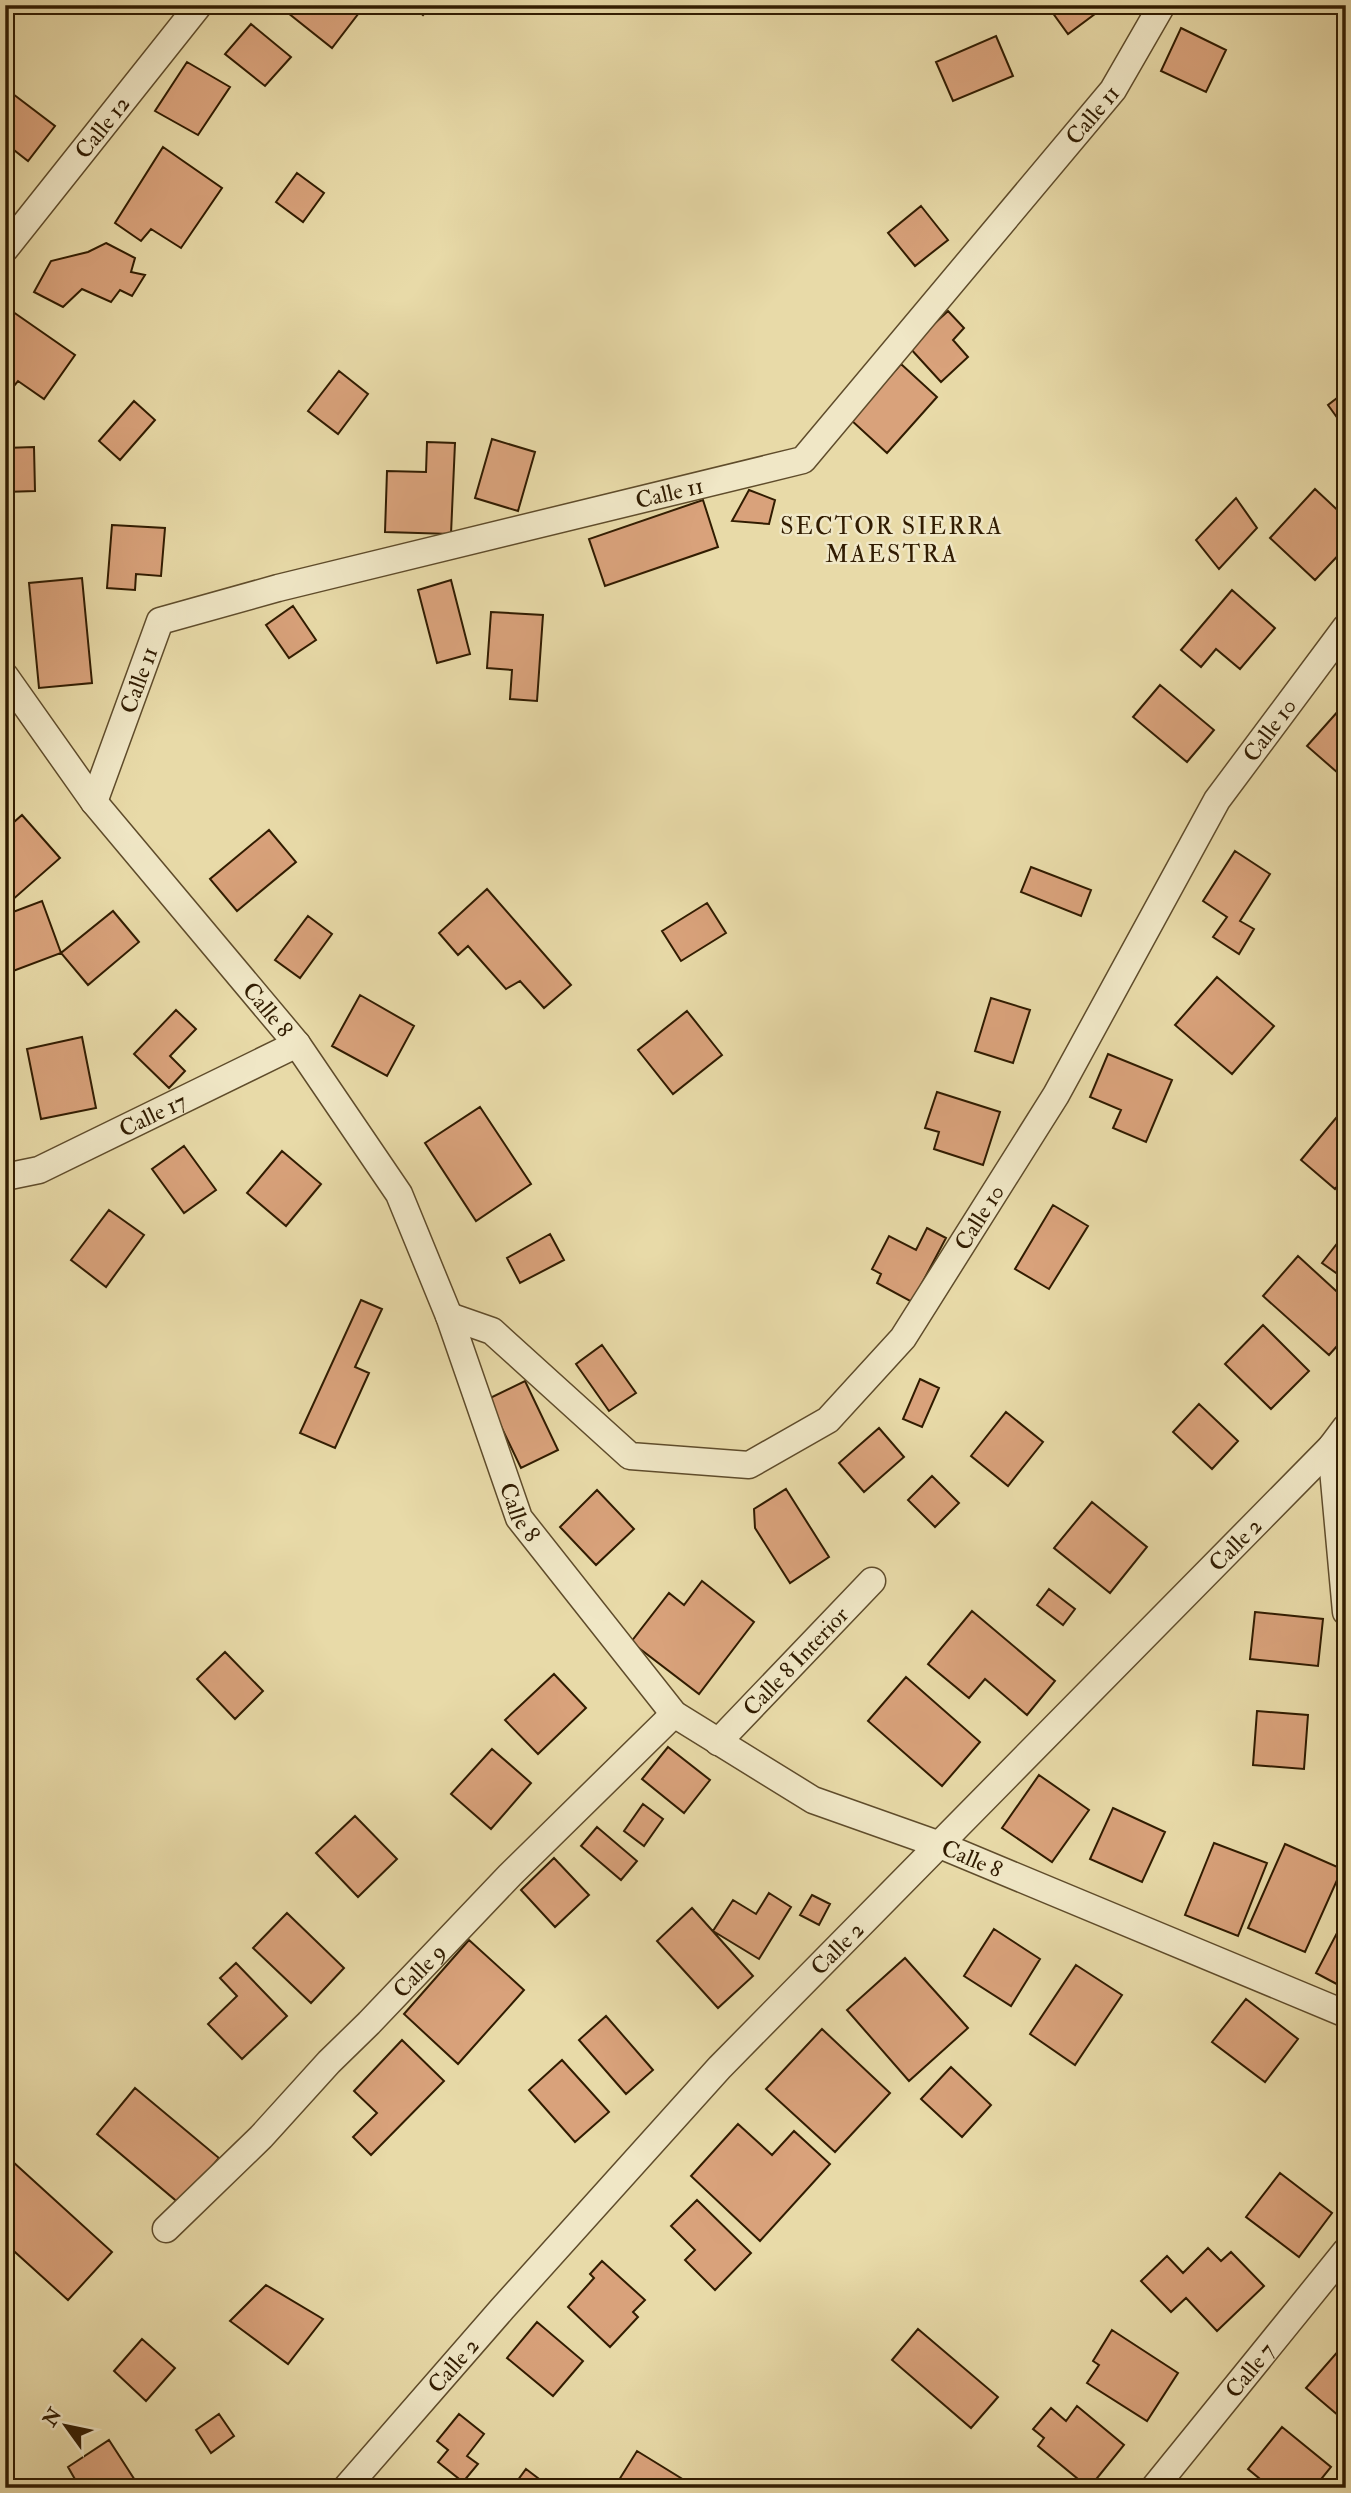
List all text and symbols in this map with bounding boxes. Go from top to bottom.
street label: Calle 11 [1059,79,1125,150]
street label: Calle 12 [68,90,136,164]
street label: Calle 11 [632,470,706,515]
district label: SECTOR SIERRA MAESTRA [780,511,1004,570]
street label: Calle 11 [113,643,164,717]
street label: Calle 10 [1236,692,1303,767]
street label: Calle 8 [237,976,300,1043]
street label: Calle 17 [114,1086,191,1143]
street label: Calle 10 [948,1179,1011,1255]
street label: Calle 8 [493,1479,547,1548]
street label: Calle 2 [1202,1511,1268,1577]
street label: Calle 8 Interior [736,1600,855,1722]
street label: Calle 8 [937,1833,1007,1884]
street label: Calle 2 [804,1915,870,1981]
street label: Calle 9 [386,1937,452,2004]
street label: Calle 2 [421,2331,485,2399]
street label: Calle 7 [1219,2336,1281,2403]
north arrow [32,2392,102,2462]
text: N [37,2403,68,2432]

